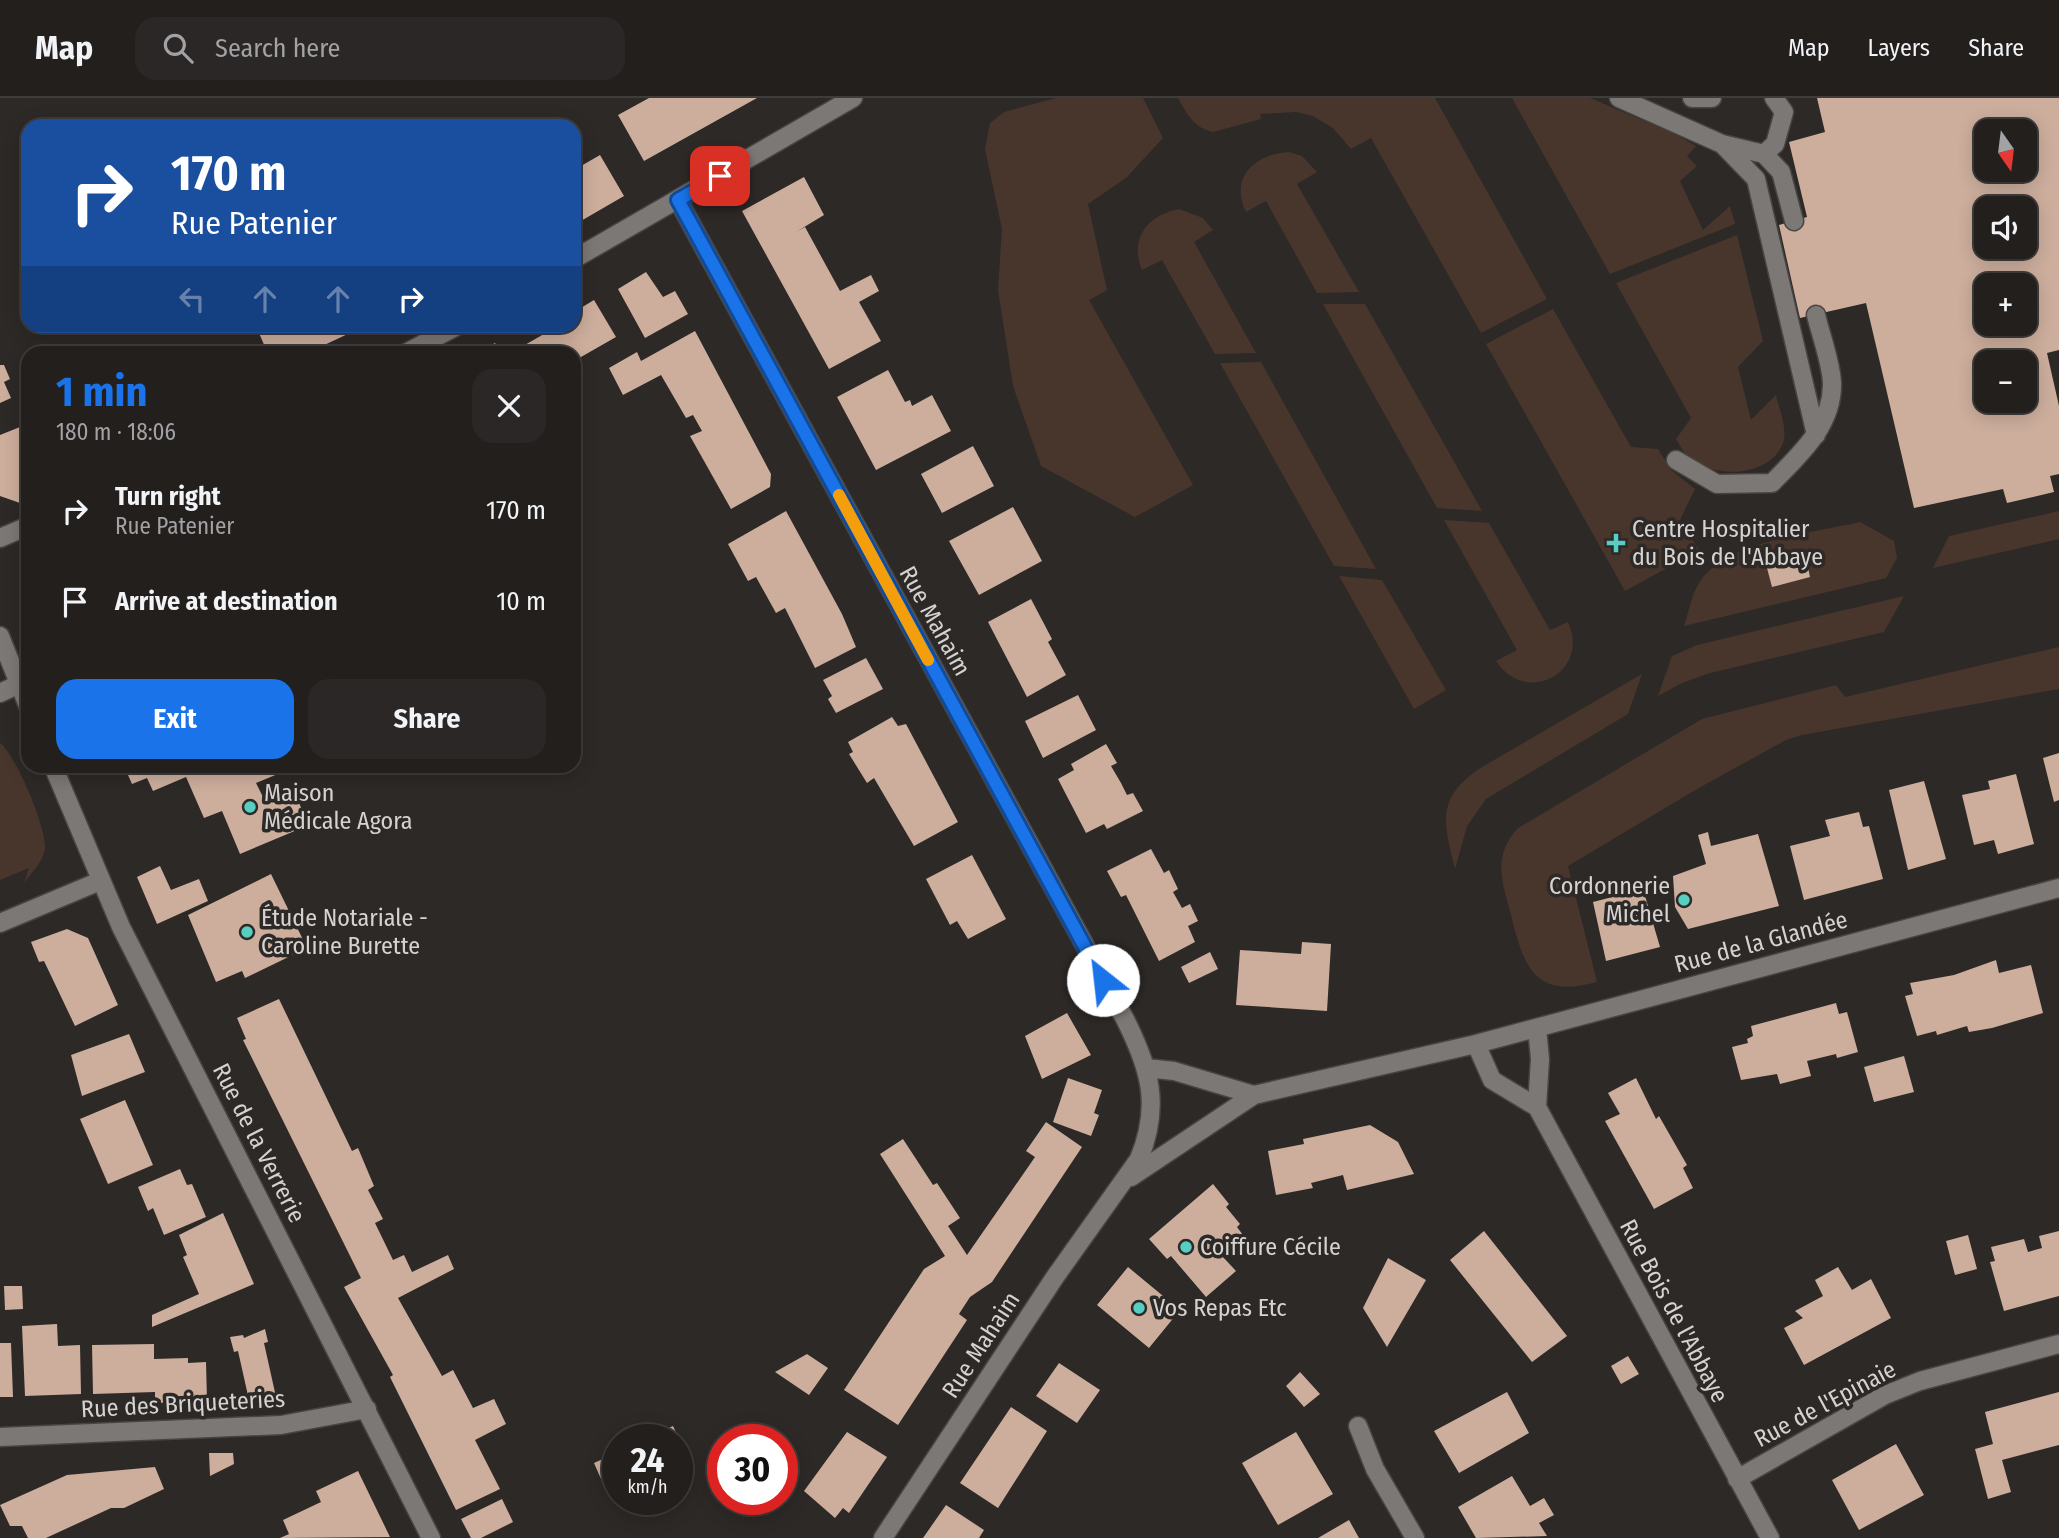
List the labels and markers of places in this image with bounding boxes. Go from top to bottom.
pin [690,146,750,206]
place label: Centre Hospitalier du Bois de l'Abbaye [1632,515,1823,571]
marker: Centre Hospitalier du Bois de l'Abbaye [1606,533,1626,553]
place label: Maison Médicale Agora [264,779,413,835]
marker: Maison Médicale Agora [242,799,258,815]
place label: Cordonnerie Michel [1549,872,1670,928]
marker: Cordonnerie Michel [1676,892,1692,908]
place label: Étude Notariale - Caroline Burette [261,903,428,960]
marker: Étude Notariale - Caroline Burette [239,924,255,940]
place label: Coiffure Cécile [1200,1233,1341,1261]
marker: Coiffure Cécile [1178,1239,1194,1255]
place label: Vos Repas Etc [1153,1294,1286,1322]
marker: Vos Repas Etc [1131,1300,1147,1316]

